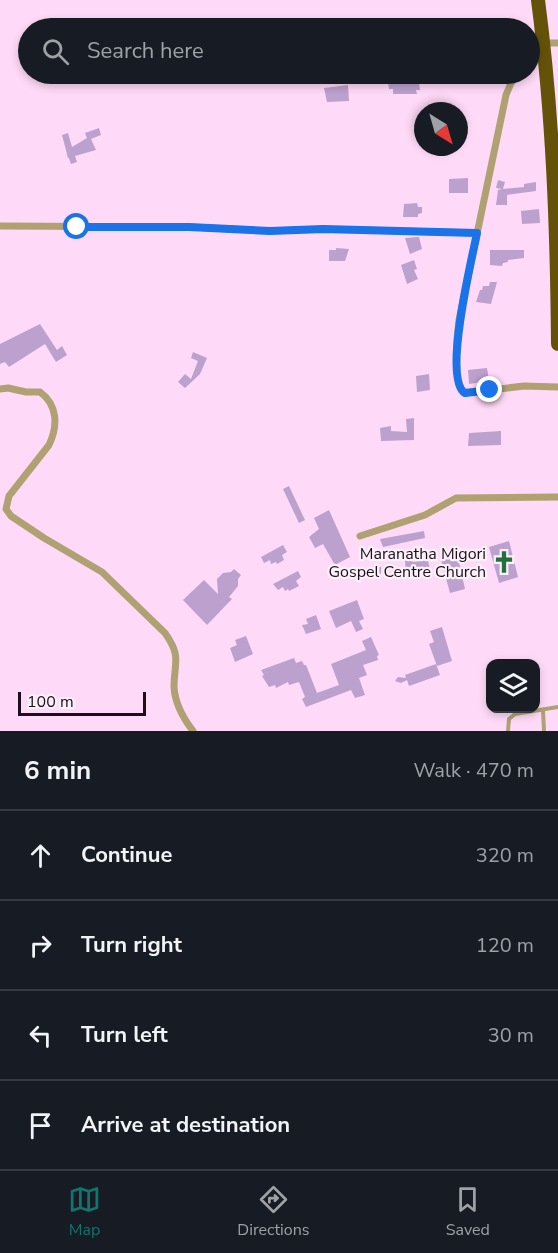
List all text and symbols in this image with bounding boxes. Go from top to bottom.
search box [18,18,540,84]
icon: search [39,35,72,68]
text: Search here [87,36,204,66]
north arrow [414,102,468,156]
route start [63,213,89,239]
route end [476,376,502,402]
place label: Maranatha Migori Gospel Centre Church [328,543,486,583]
church icon: Maranatha Migori Gospel Centre Church [491,549,517,575]
map controls [486,659,540,713]
button: layers [486,659,540,713]
scale bar [18,689,146,716]
text: 100 m [27,691,74,713]
text: 6 min [24,753,91,788]
text: Walk · 470 m [414,757,534,784]
icon: ahead [24,839,57,872]
text: Continue [81,840,172,870]
text: 320 m [476,842,534,869]
icon: right [24,929,57,962]
text: Turn right [81,930,182,960]
text: 120 m [476,932,534,959]
icon: left [24,1019,57,1052]
text: Turn left [81,1020,168,1050]
text: 30 m [488,1022,534,1049]
icon: arrive [24,1109,57,1142]
text: Arrive at destination [81,1110,290,1140]
tab: Map [68,1183,101,1241]
tab: Directions [237,1183,309,1241]
tab: Saved [446,1183,490,1241]

